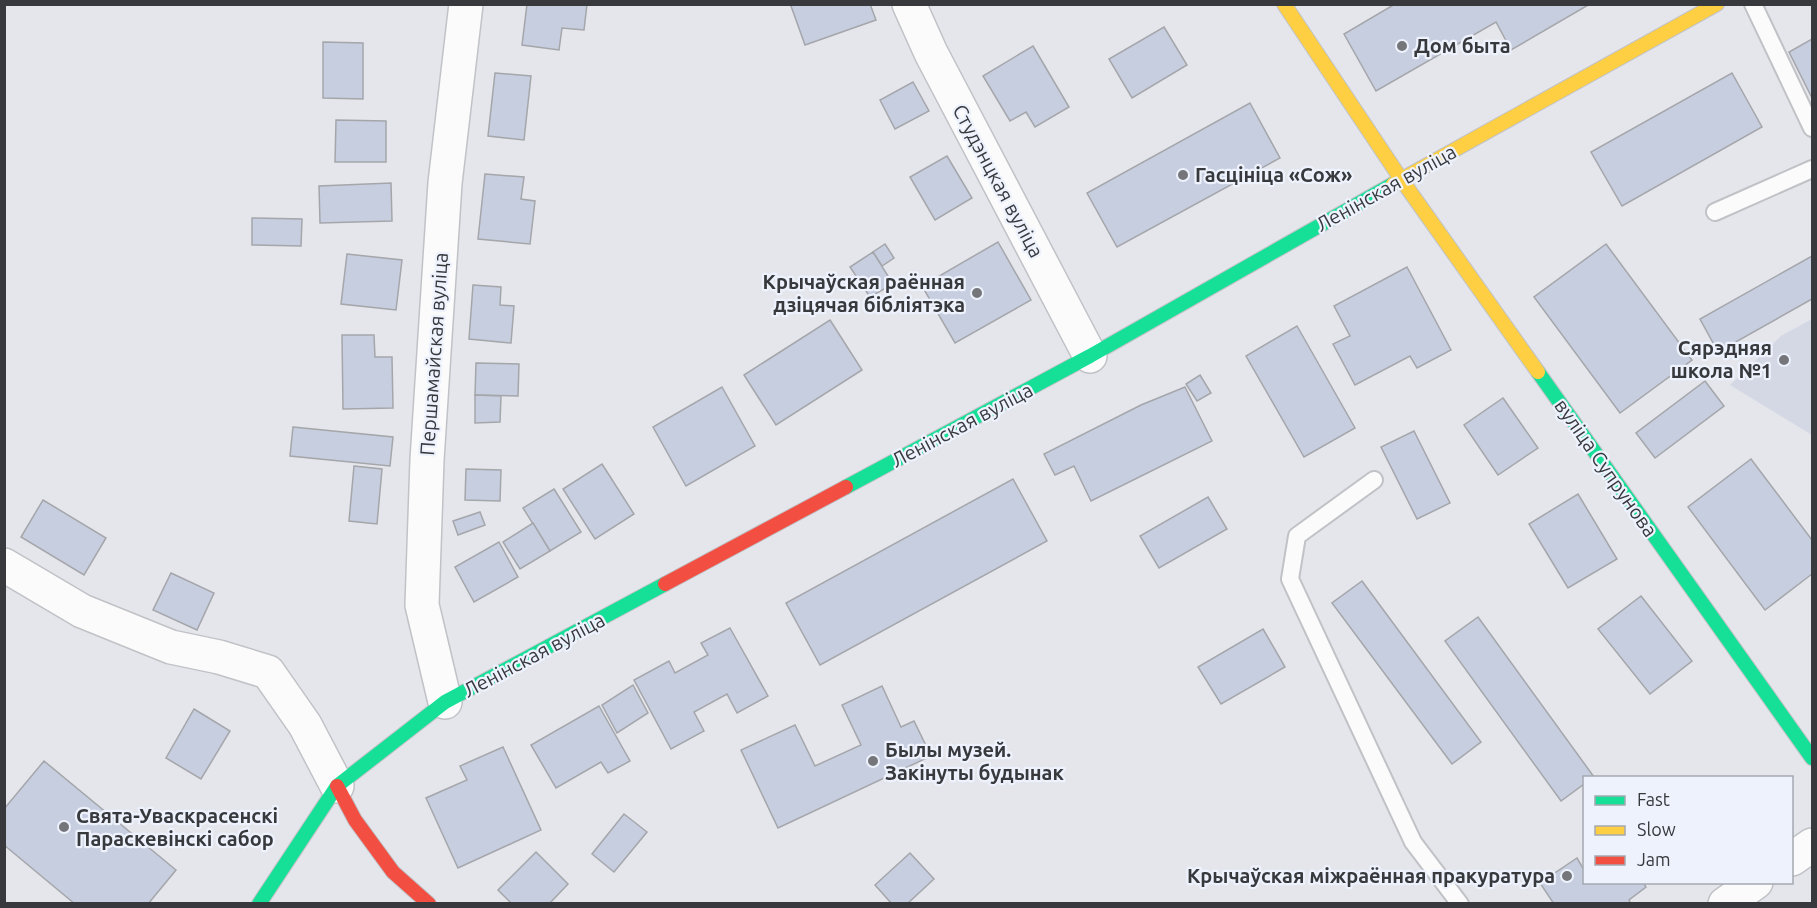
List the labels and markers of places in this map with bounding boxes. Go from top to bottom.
place label: Дом быта [1414,34,1511,57]
marker: Дом быта [1395,39,1409,53]
place label: Гасцініца «Сож» [1195,163,1352,186]
marker: Гасцініца «Сож» [1176,168,1190,182]
place label: Крычаўская раённая дзіцячая бібліятэка [763,270,965,316]
marker: Крычаўская раённая дзіцячая бібліятэка [970,286,984,300]
place label: Сярэдняя школа №1 [1671,336,1772,382]
marker: Сярэдняя школа №1 [1777,353,1791,367]
place label: Былы музей. Закінуты будынак [885,738,1064,784]
marker: Былы музей. Закінуты будынак [866,754,880,768]
place label: Свята-Уваскрасенскі Параскевінскі сабор [76,804,278,850]
marker: Свята-Уваскрасенскі Параскевінскі сабор [57,820,71,834]
place label: Крычаўская міжраённая пракуратура [1187,864,1555,887]
marker: Крычаўская міжраённая пракуратура [1560,869,1574,883]

